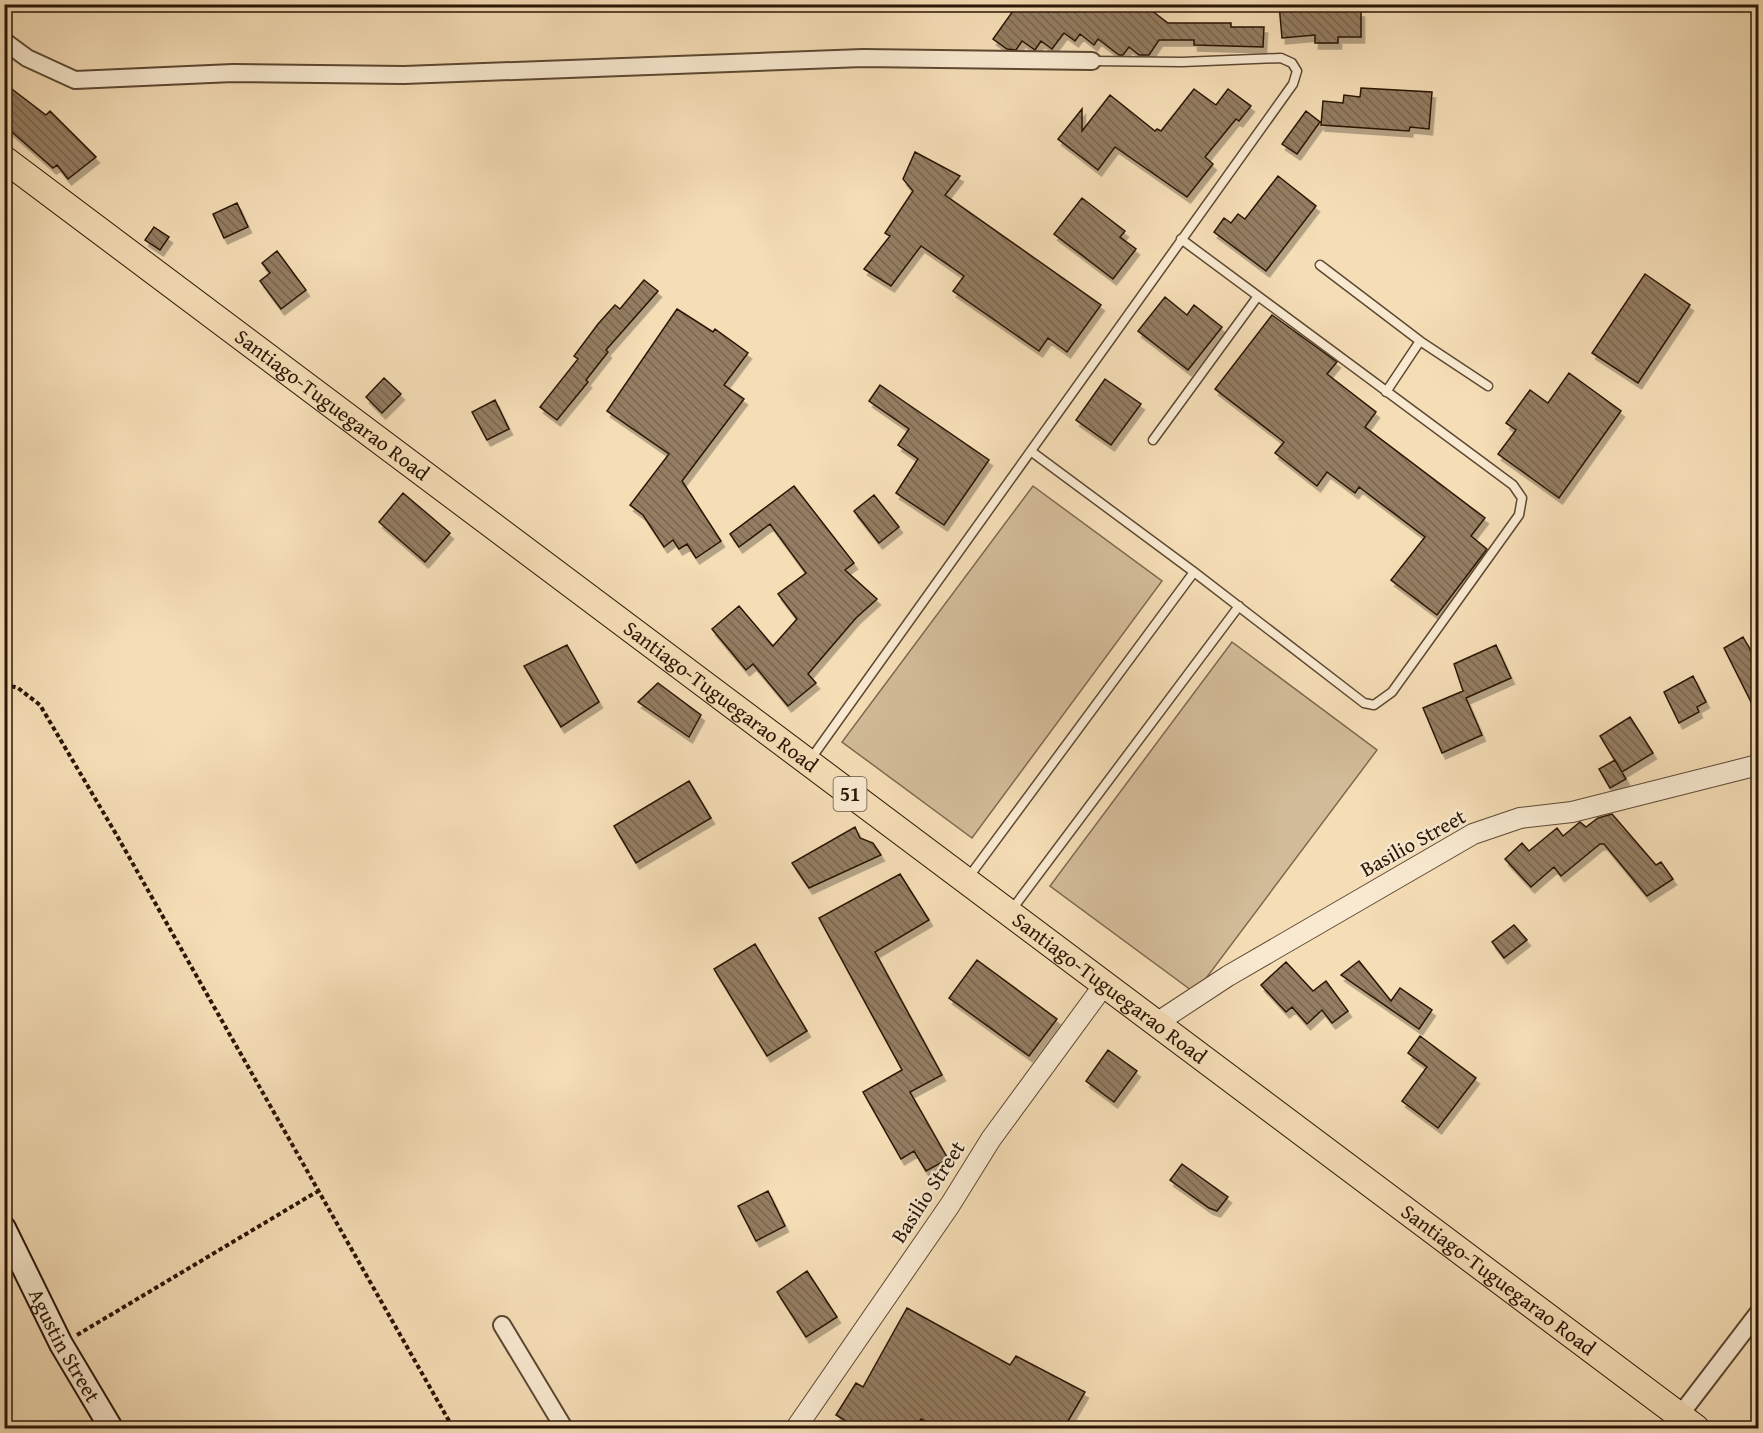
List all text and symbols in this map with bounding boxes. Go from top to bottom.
street label: Santiago-Tuguegarao Road [228,321,437,488]
street label: Santiago-Tuguegarao Road [617,613,826,780]
road number: 51 [834,777,866,811]
street label: Basilio Street [1354,801,1472,884]
street label: Santiago-Tuguegarao Road [1006,904,1214,1072]
street label: Basilio Street [883,1134,973,1249]
street label: Santiago-Tuguegarao Road [1395,1196,1603,1363]
street label: Agustin Street [21,1283,109,1409]

